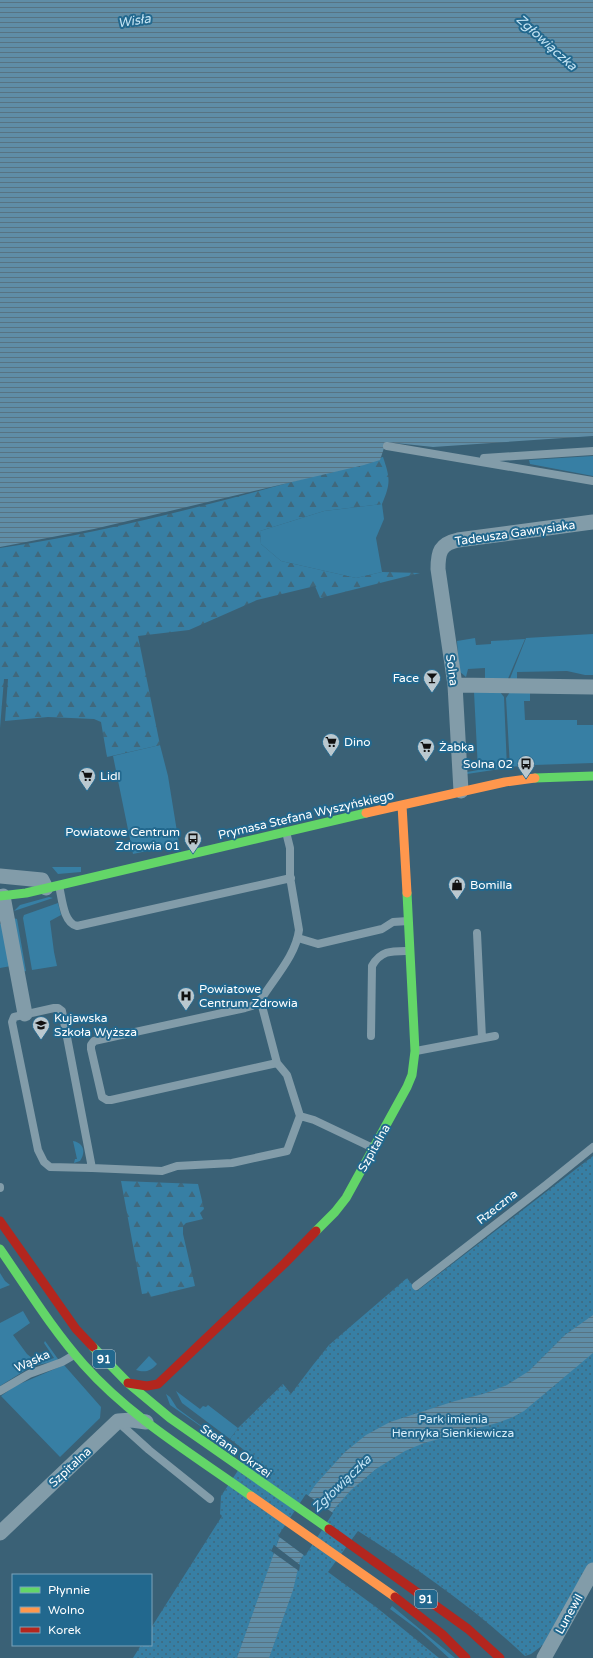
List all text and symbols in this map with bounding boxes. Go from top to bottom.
water label: Wisła [117,10,152,31]
water label: Zgłowiączka [513,11,580,75]
street label: Tadeusza Gawrysiaka [454,518,576,548]
street label: Solna [443,653,461,687]
bar icon: Face [422,668,442,693]
place label: Face [393,671,419,685]
supermarket icon: Dino [321,732,341,757]
place label: Dino [344,735,370,749]
supermarket icon: Żabka [416,737,436,762]
place label: Żabka [439,740,474,754]
bus stop icon: Solna 02 [516,754,536,779]
place label: Solna 02 [463,757,513,771]
supermarket icon: Lidl [77,766,97,791]
place label: Lidl [100,769,120,783]
street label: Prymasa Stefana Wyszyńskiego [217,788,395,842]
place label: Powiatowe Centrum Zdrowia 01 [65,825,180,853]
bus stop icon: Powiatowe Centrum Zdrowia 01 [183,829,203,854]
shop icon: Bomilla [447,875,467,900]
place label: Bomilla [470,878,512,892]
place label: Powiatowe Centrum Zdrowia [199,982,298,1010]
hospital icon: Powiatowe Centrum Zdrowia [176,986,196,1011]
place label: Kujawska Szkoła Wyższa [54,1011,137,1039]
school or university icon: Kujawska Szkoła Wyższa [31,1015,51,1040]
street label: Szpitalna [355,1122,393,1174]
street label: Rzeczna [474,1187,520,1227]
street label: Wąska [12,1347,52,1375]
road number: 91 [93,1350,115,1368]
park label: Park imienia Henryka Sienkiewicza [392,1412,514,1440]
street label: Stefana Okrzei [198,1421,274,1481]
street label: Szpitalna [46,1444,94,1490]
water label: Zgłowiączka [309,1451,375,1516]
legend [12,1574,152,1646]
text: Płynnie [48,1583,90,1597]
road number: 91 [415,1590,437,1608]
street label: Lunewil [552,1591,586,1637]
text: Wolno [48,1603,84,1617]
text: Korek [48,1623,82,1637]

